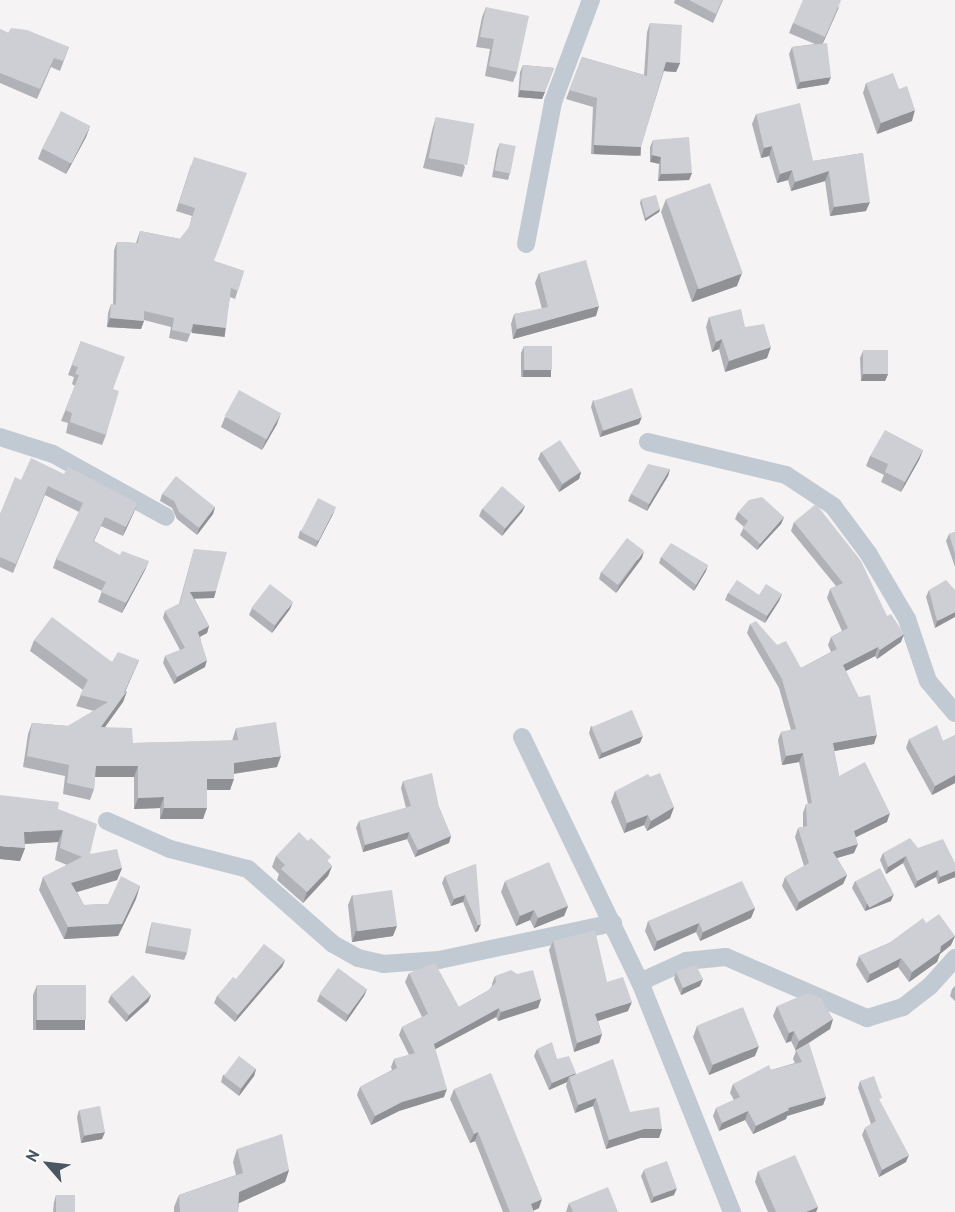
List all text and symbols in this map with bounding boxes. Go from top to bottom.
north arrow [18,1134,78,1194]
text: N [21,1146,43,1165]

